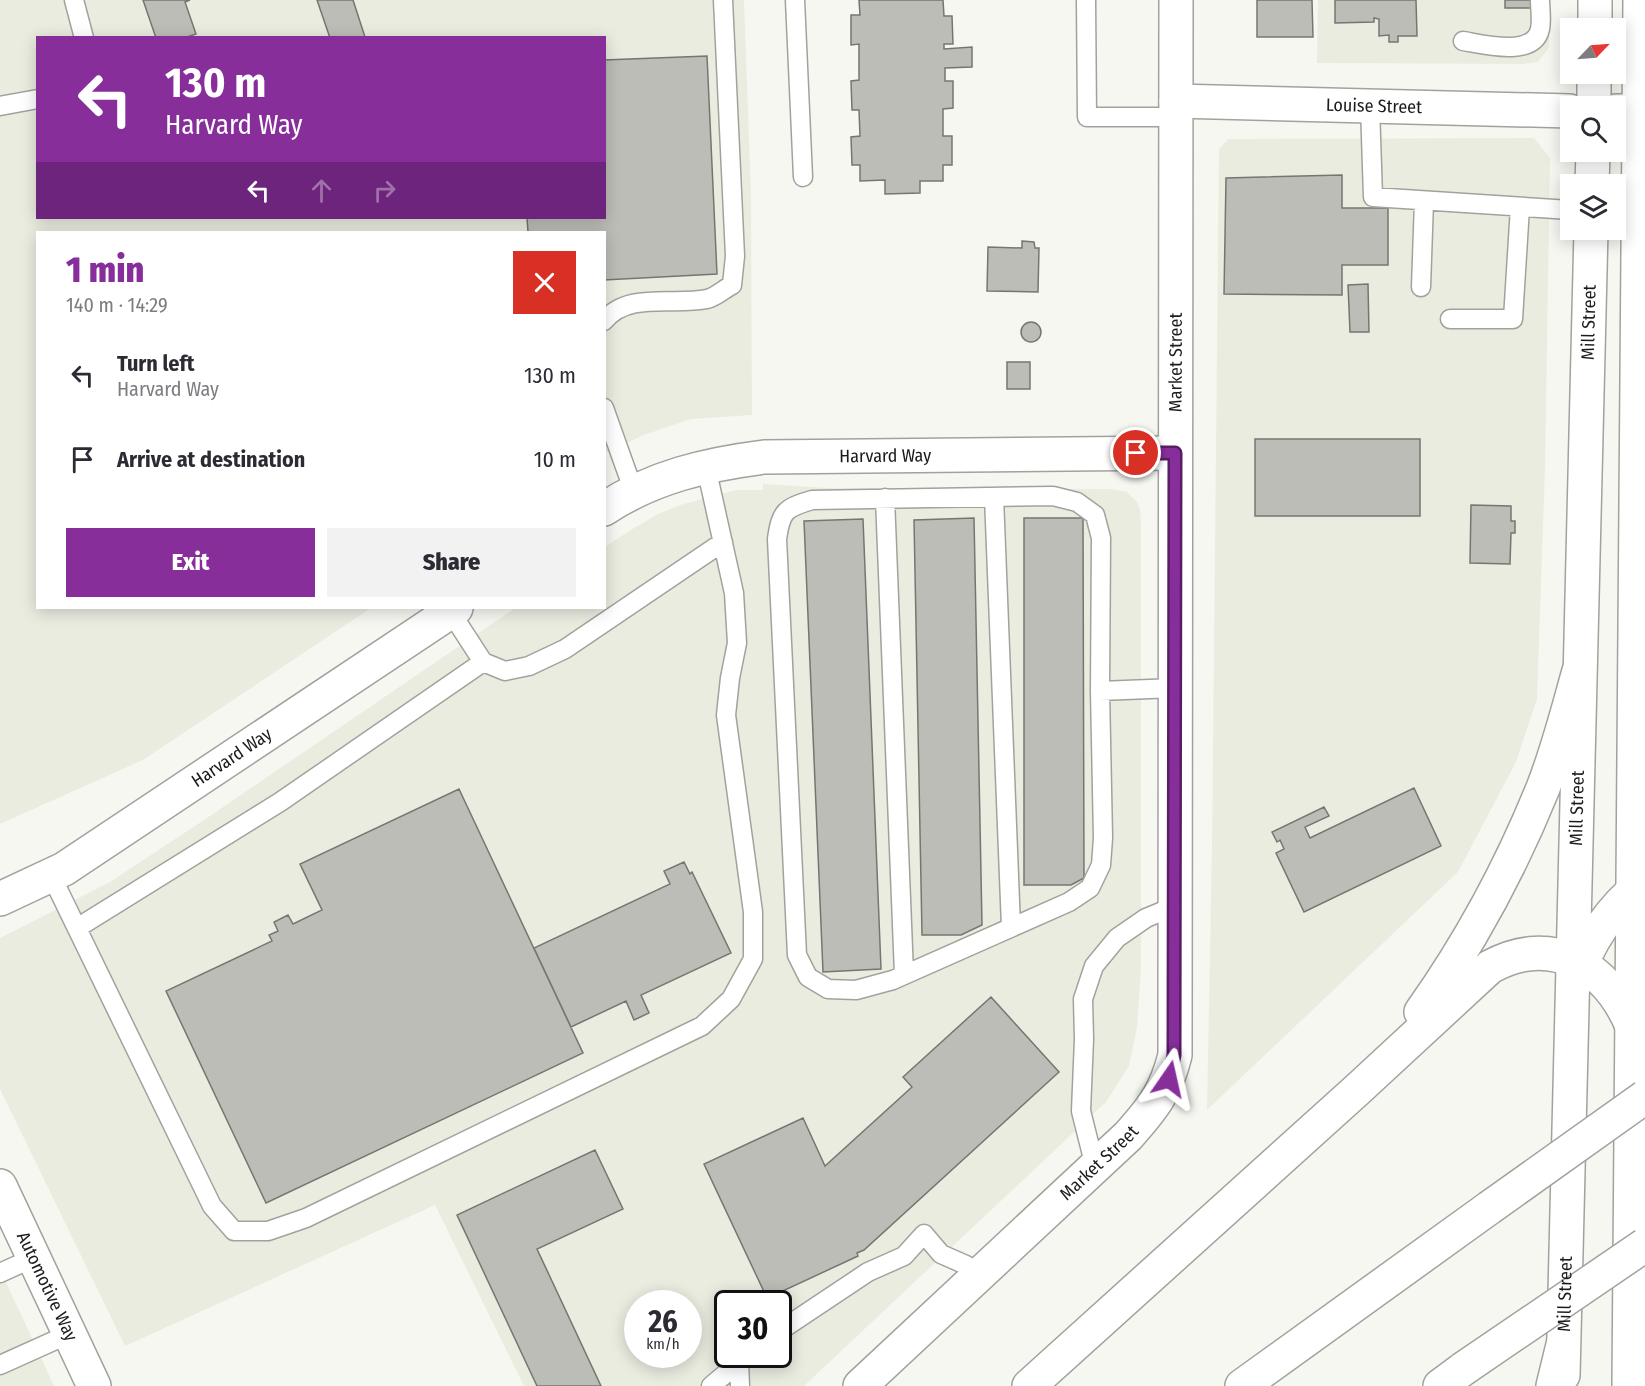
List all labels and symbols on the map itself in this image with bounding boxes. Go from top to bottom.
north arrow [1560,18,1626,84]
street label: Louise Street [1326,94,1422,118]
street label: Mill Street [1577,284,1601,360]
street label: Market Street [1165,313,1187,412]
pin [1110,427,1161,478]
street label: Harvard Way [839,444,931,467]
street label: Harvard Way [187,723,276,792]
street label: Mill Street [1565,770,1589,846]
position arrow [1137,1047,1201,1111]
street label: Market Street [1055,1121,1143,1205]
street label: Automotive Way [12,1228,82,1345]
street label: Mill Street [1553,1256,1577,1332]
speed limit sign: 30 [714,1290,792,1368]

